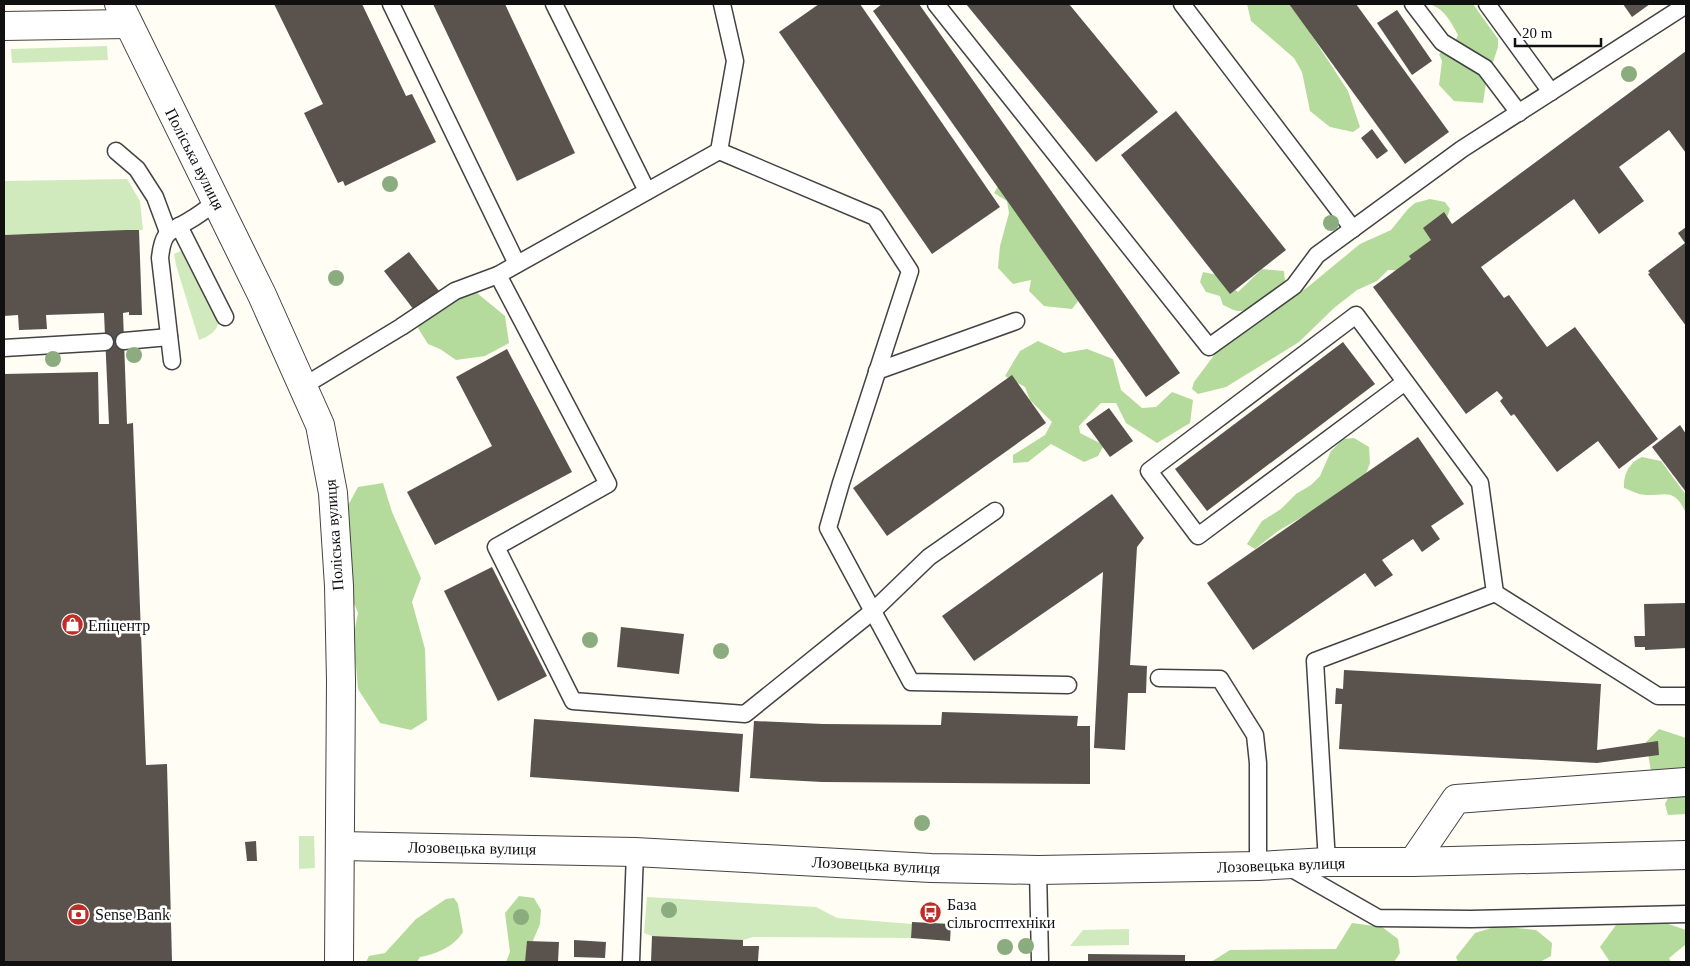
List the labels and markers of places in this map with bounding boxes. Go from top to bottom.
shop icon: Епіцентр [60,613,84,637]
place label: Епіцентр [88,617,150,635]
place label: База сільгосптехніки [947,896,1056,931]
bus stop icon: База сільгосптехніки [919,901,943,925]
bank icon: Sense Bank [67,902,91,926]
place label: Sense Bank [95,906,170,923]

